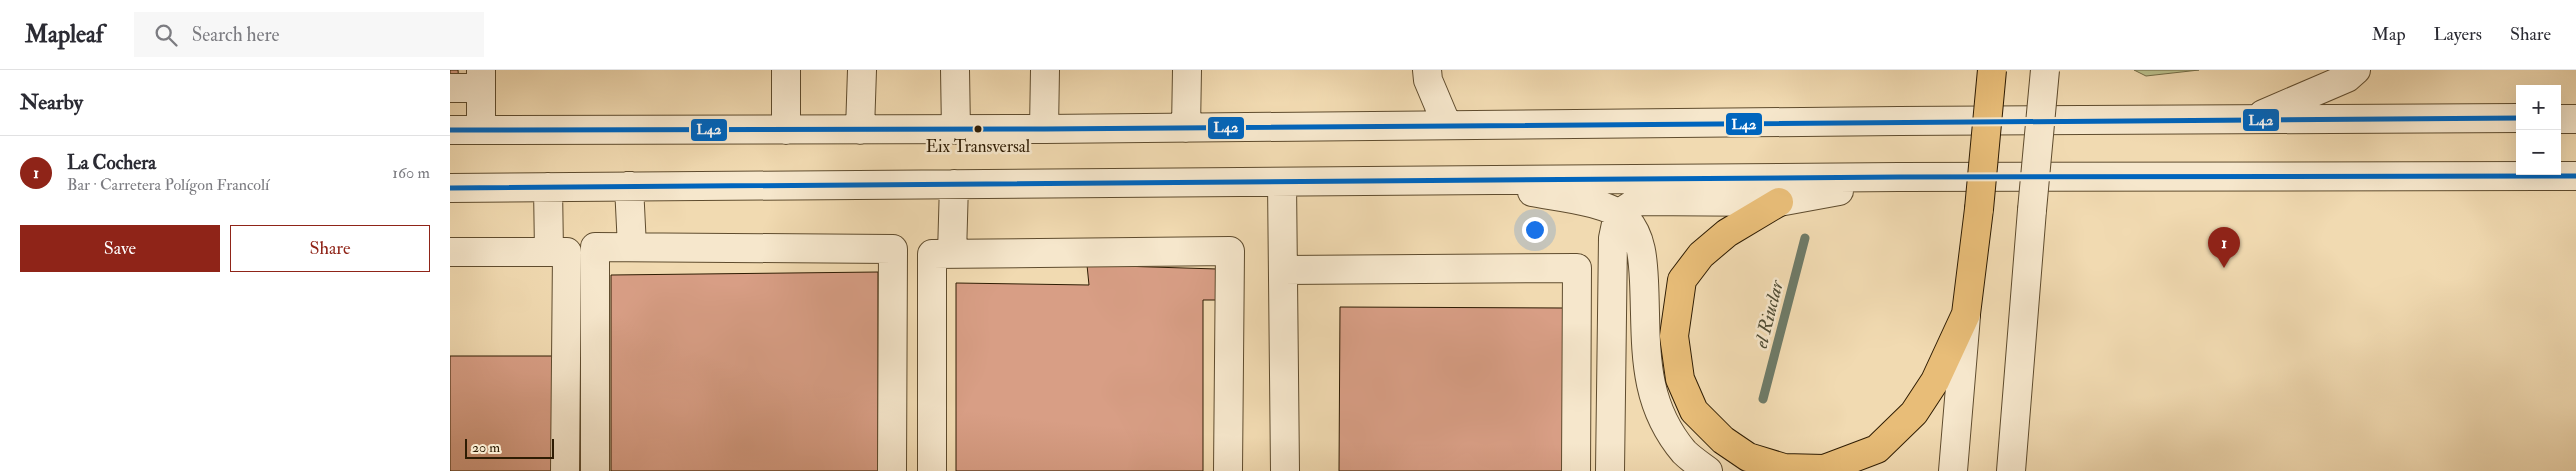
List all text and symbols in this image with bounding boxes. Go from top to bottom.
search box [134,12,484,57]
text: Mapleaf [25,19,104,50]
icon: search [152,21,180,49]
text: Search here [192,23,279,47]
text: Map [2372,23,2406,46]
text: Layers [2434,23,2482,46]
text: Share [2510,23,2551,46]
map controls [2516,85,2561,175]
button: + [2516,85,2561,130]
text: Nearby [20,89,83,116]
line badge: L42 [2242,108,2280,132]
line badge: L42 [1725,112,1763,136]
text: L42 [2249,112,2273,129]
line badge: L42 [1207,116,1245,140]
text: L42 [1732,116,1756,133]
line badge: L42 [690,118,728,142]
text: L42 [1214,119,1238,136]
text: L42 [697,121,721,138]
marker: Eix Transversal [973,124,983,134]
button: − [2516,130,2561,175]
place label: Eix Transversal [926,136,1031,157]
text: La Cochera [67,151,156,175]
text: 1 [33,163,39,183]
text: 160 m [392,163,430,183]
text: Bar · Carretera Polígon Francolí [67,175,269,195]
your location [1522,217,1548,243]
button: Save [20,225,220,272]
button: Share [230,225,430,272]
pin: 1 [2208,227,2240,268]
water label: el Riuclar [1749,277,1789,350]
scale bar [465,436,554,459]
text: 20 m [472,439,500,456]

